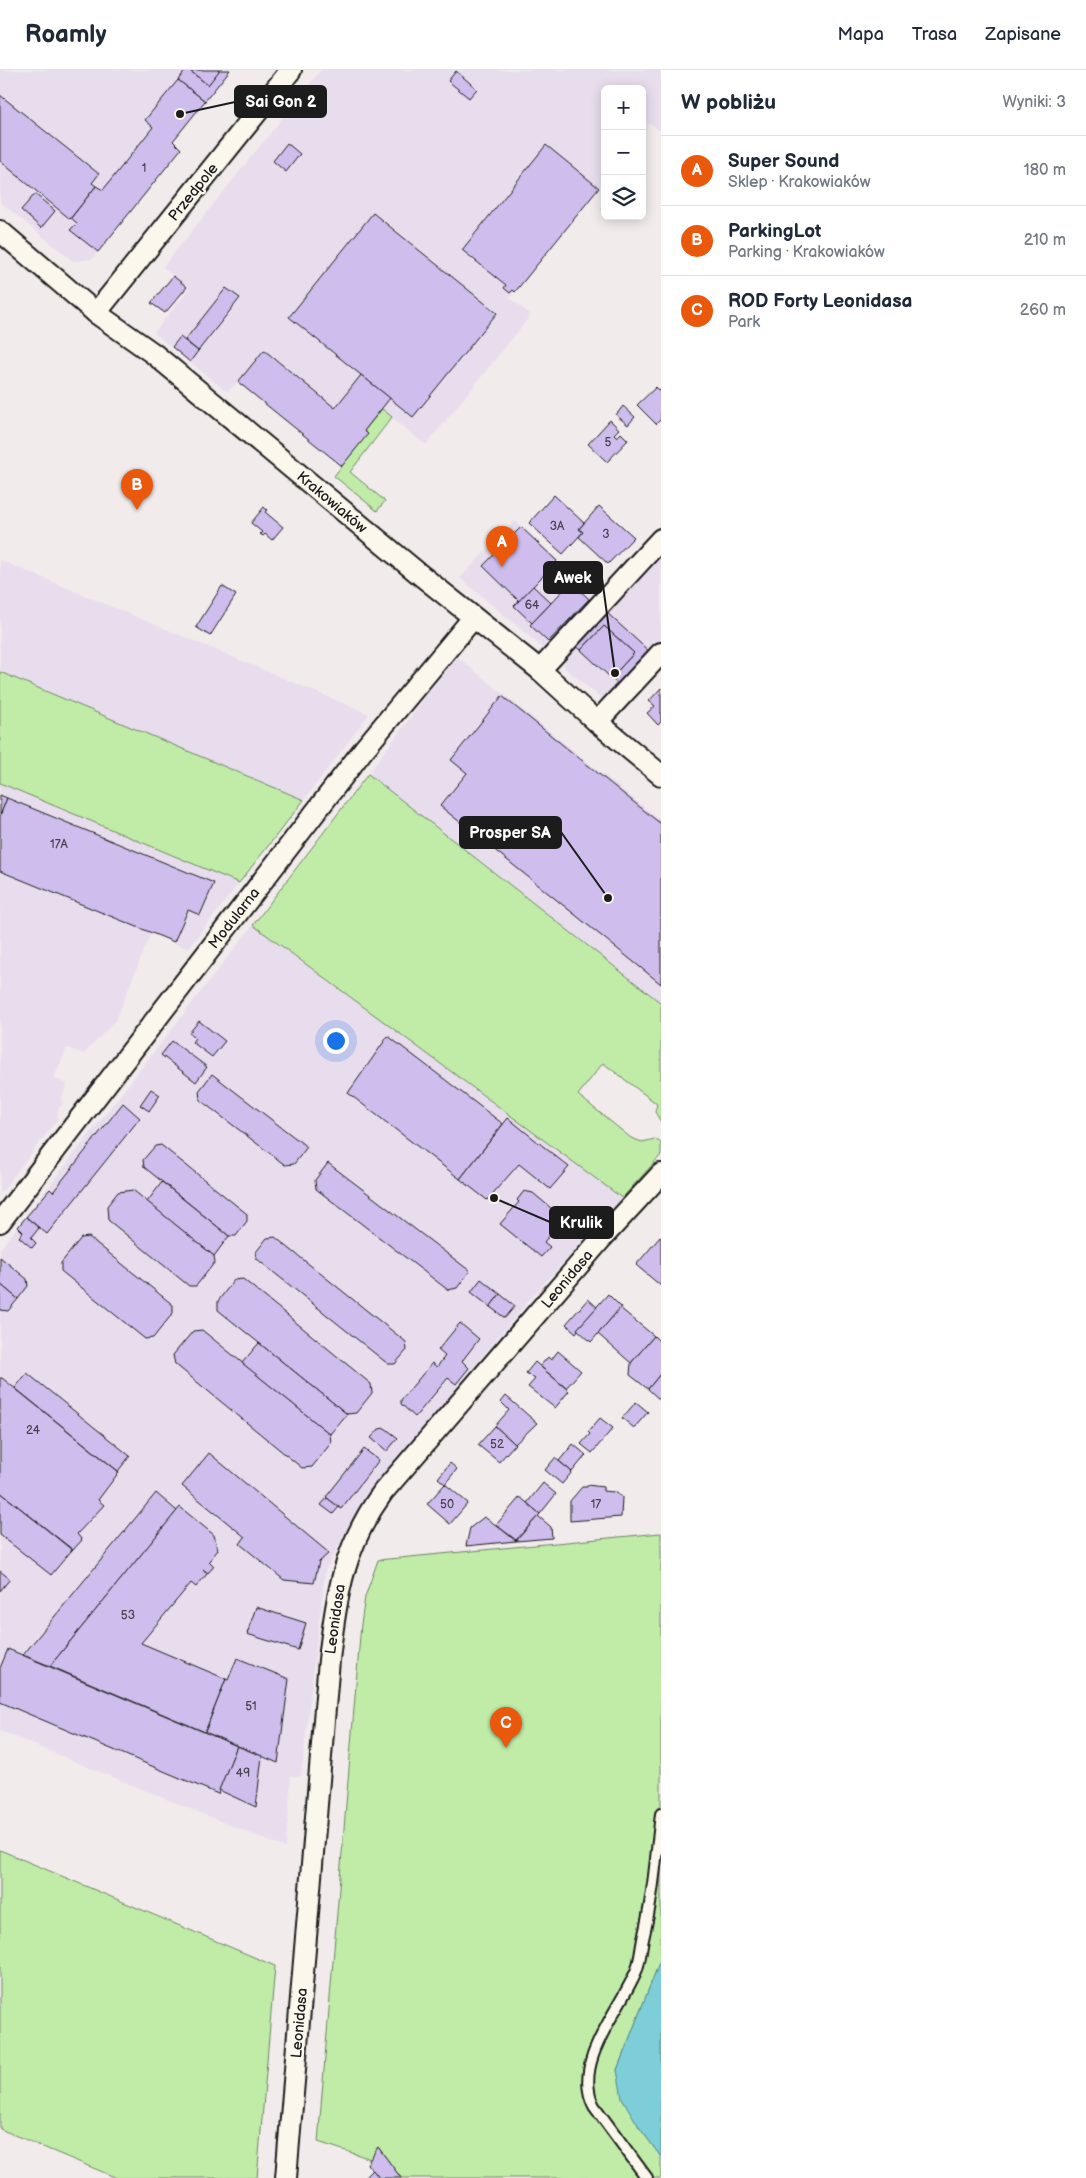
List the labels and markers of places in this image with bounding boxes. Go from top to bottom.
callout: Sai Gon 2 [235,86,326,117]
pin: B [121,469,153,510]
pin: A [486,526,518,567]
callout: Awek [544,562,602,593]
callout: Prosper SA [460,817,561,848]
callout: Krulik [550,1207,613,1238]
pin: C [490,1707,522,1748]

